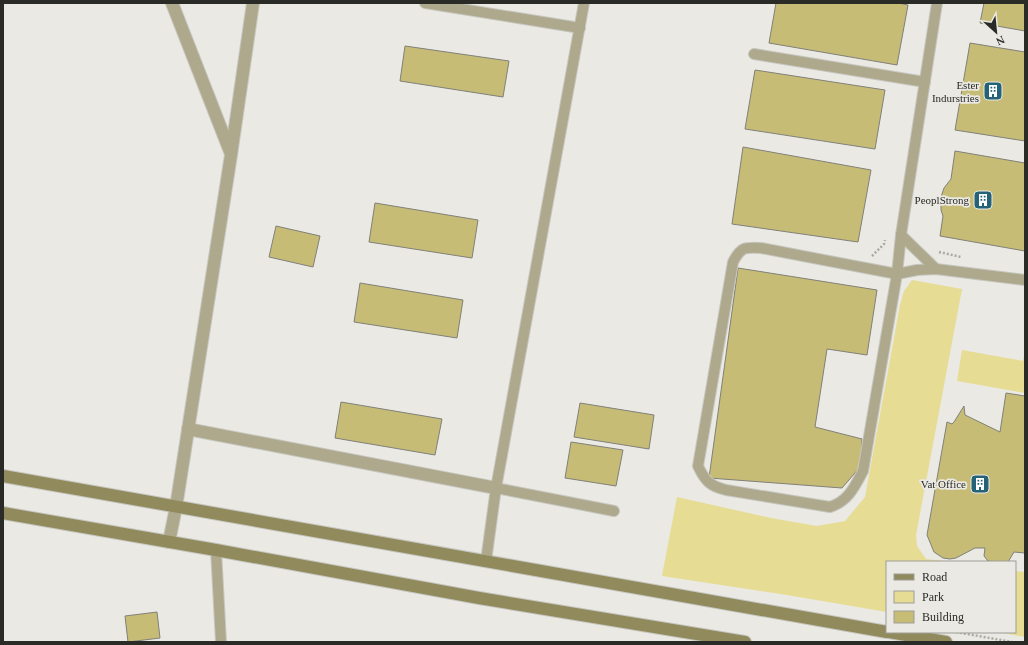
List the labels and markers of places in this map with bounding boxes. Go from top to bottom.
place label: Ester Indurstries [932,79,979,104]
building icon: Ester Indurstries [982,80,1004,102]
building icon: PeoplStrong [972,189,994,211]
place label: PeoplStrong [915,194,969,206]
building icon: Vat Office [969,473,991,495]
place label: Vat Office [921,478,966,490]

